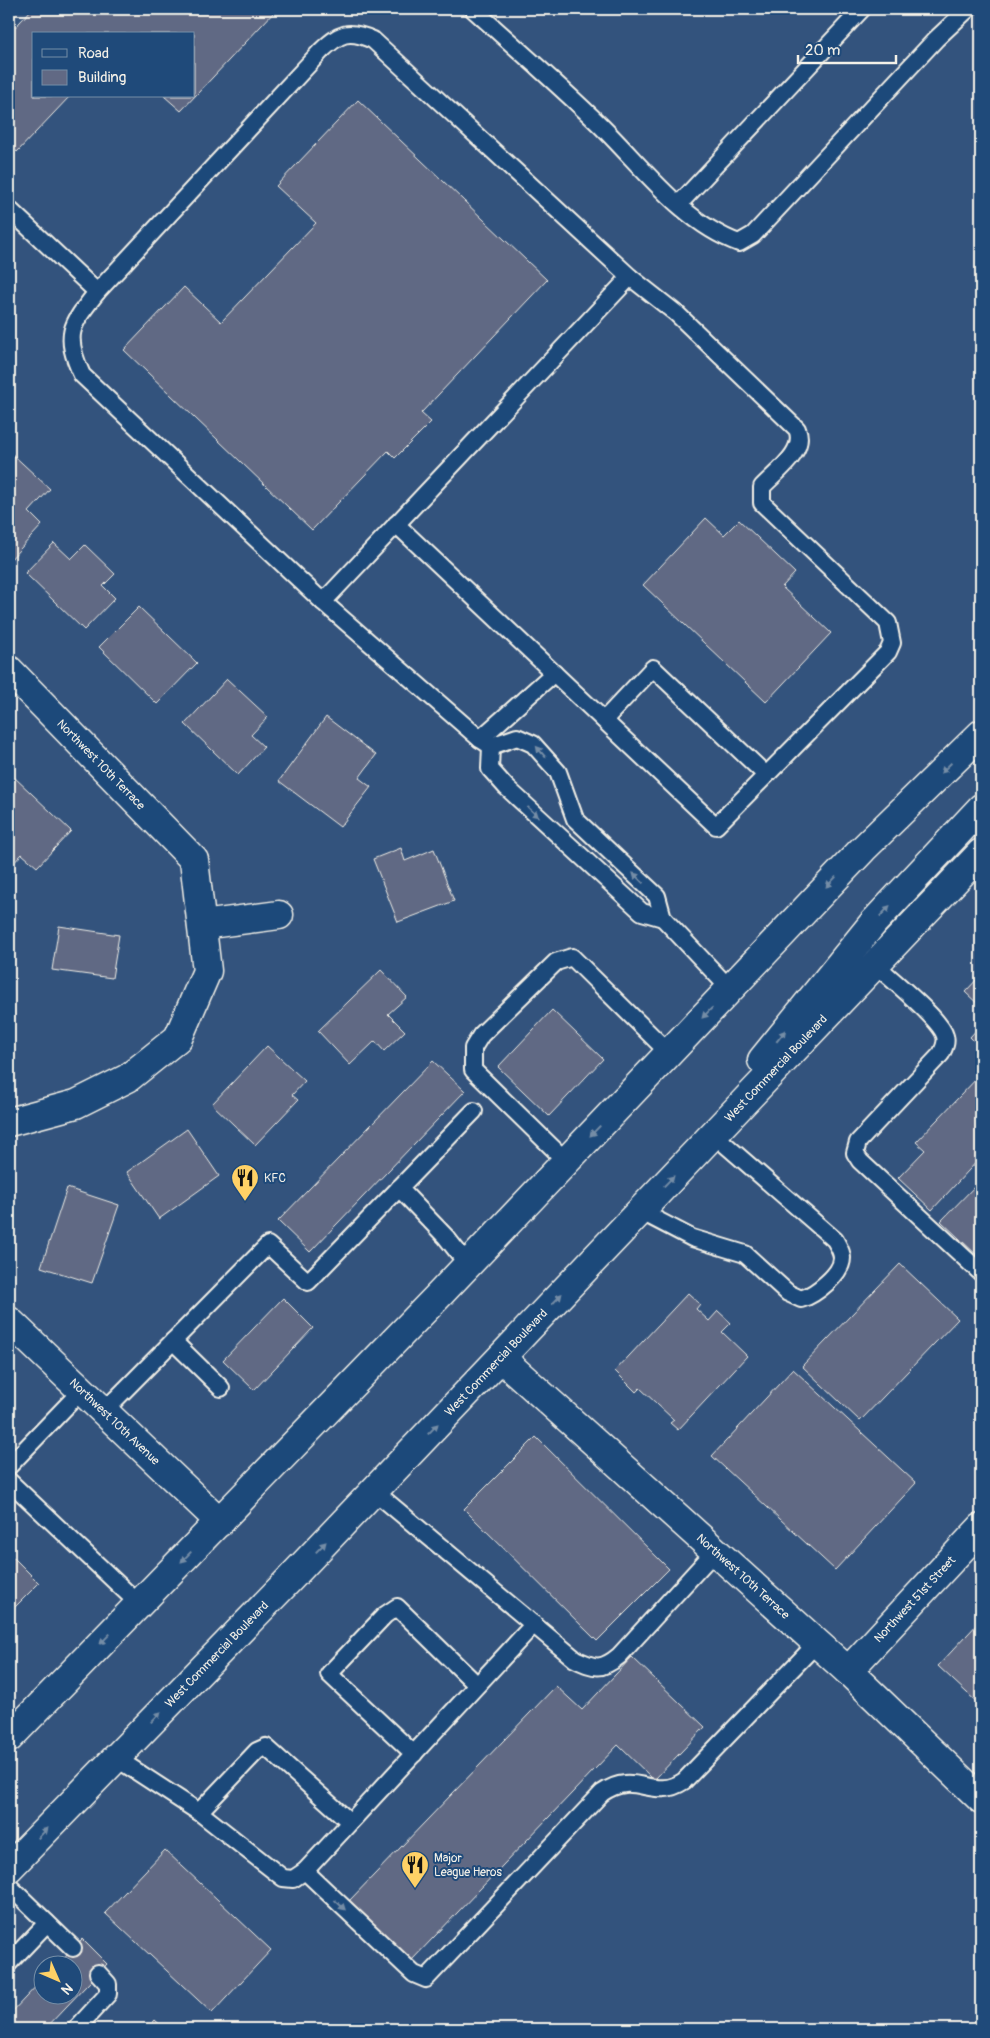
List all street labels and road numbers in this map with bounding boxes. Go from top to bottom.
street label: Northwest 10th Terrace [53,717,148,813]
street label: West Commercial Boulevard [722,1012,831,1125]
street label: West Commercial Boulevard [442,1306,551,1420]
street label: Northwest 10th Avenue [66,1376,163,1469]
street label: Northwest 10th Terrace [693,1531,792,1623]
street label: Northwest 51st Street [871,1553,959,1646]
street label: West Commercial Boulevard [162,1598,272,1711]

